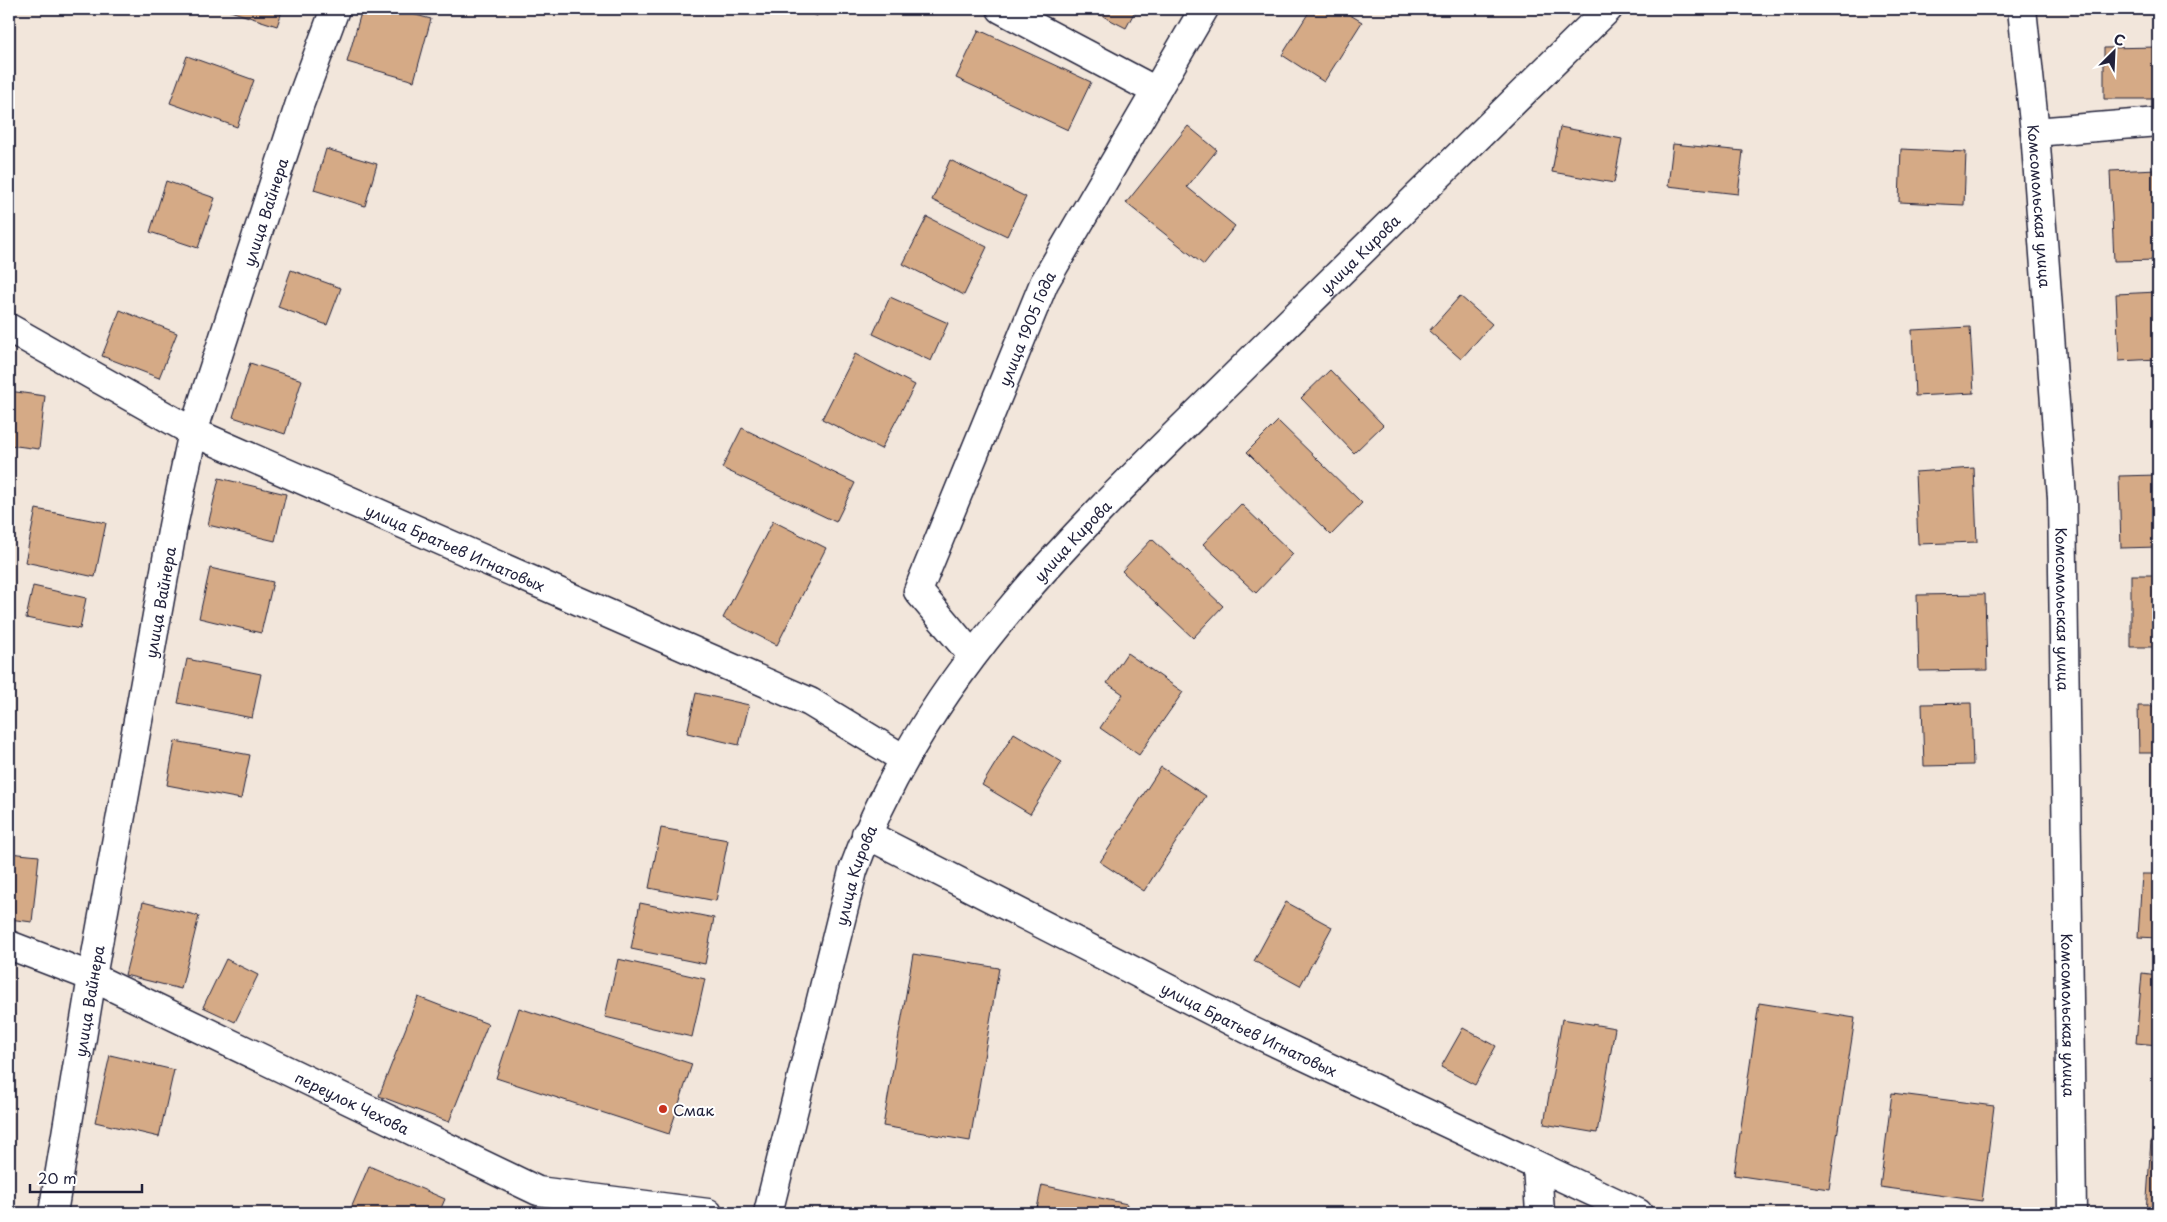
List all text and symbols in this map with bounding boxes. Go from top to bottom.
north arrow [2090,28,2140,78]
text: С [2110,28,2129,51]
street label: Комсомольская улица [2023,123,2058,289]
street label: улица Вайнера [236,154,293,269]
street label: улица Кирова [1314,208,1405,298]
street label: улица 1905 Года [992,265,1061,389]
street label: улица Кирова [1028,494,1116,586]
street label: улица Братьев Игнатовых [362,498,549,596]
street label: Комсомольская улица [2051,527,2076,692]
street label: улица Вайнера [138,544,181,660]
street label: улица Кирова [828,820,882,928]
street label: Комсомольская улица [2057,933,2082,1098]
street label: улица Вайнера [67,943,109,1059]
street label: улица Братьев Игнатовых [1157,976,1341,1082]
street label: переулок Чехова [292,1065,414,1140]
place label: Смак [673,1098,714,1121]
marker: Смак [657,1103,669,1115]
scale bar [30,1162,142,1194]
text: 20 m [38,1166,77,1189]

